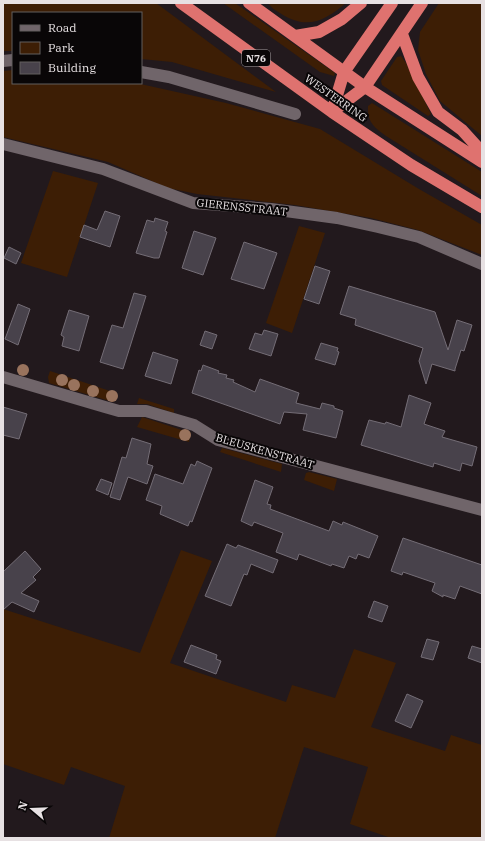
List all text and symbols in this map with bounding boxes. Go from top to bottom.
legend [12,12,142,84]
text: Road [48,20,77,35]
text: Park [48,40,74,55]
road number: N76 [242,50,270,66]
text: Building [48,60,96,75]
street label: WESTERRING [302,71,370,125]
street label: GIERENSSTRAAT [196,195,288,219]
street label: BLEUSKENSTRAAT [214,430,316,472]
north arrow [12,789,52,829]
text: N [15,799,31,812]

